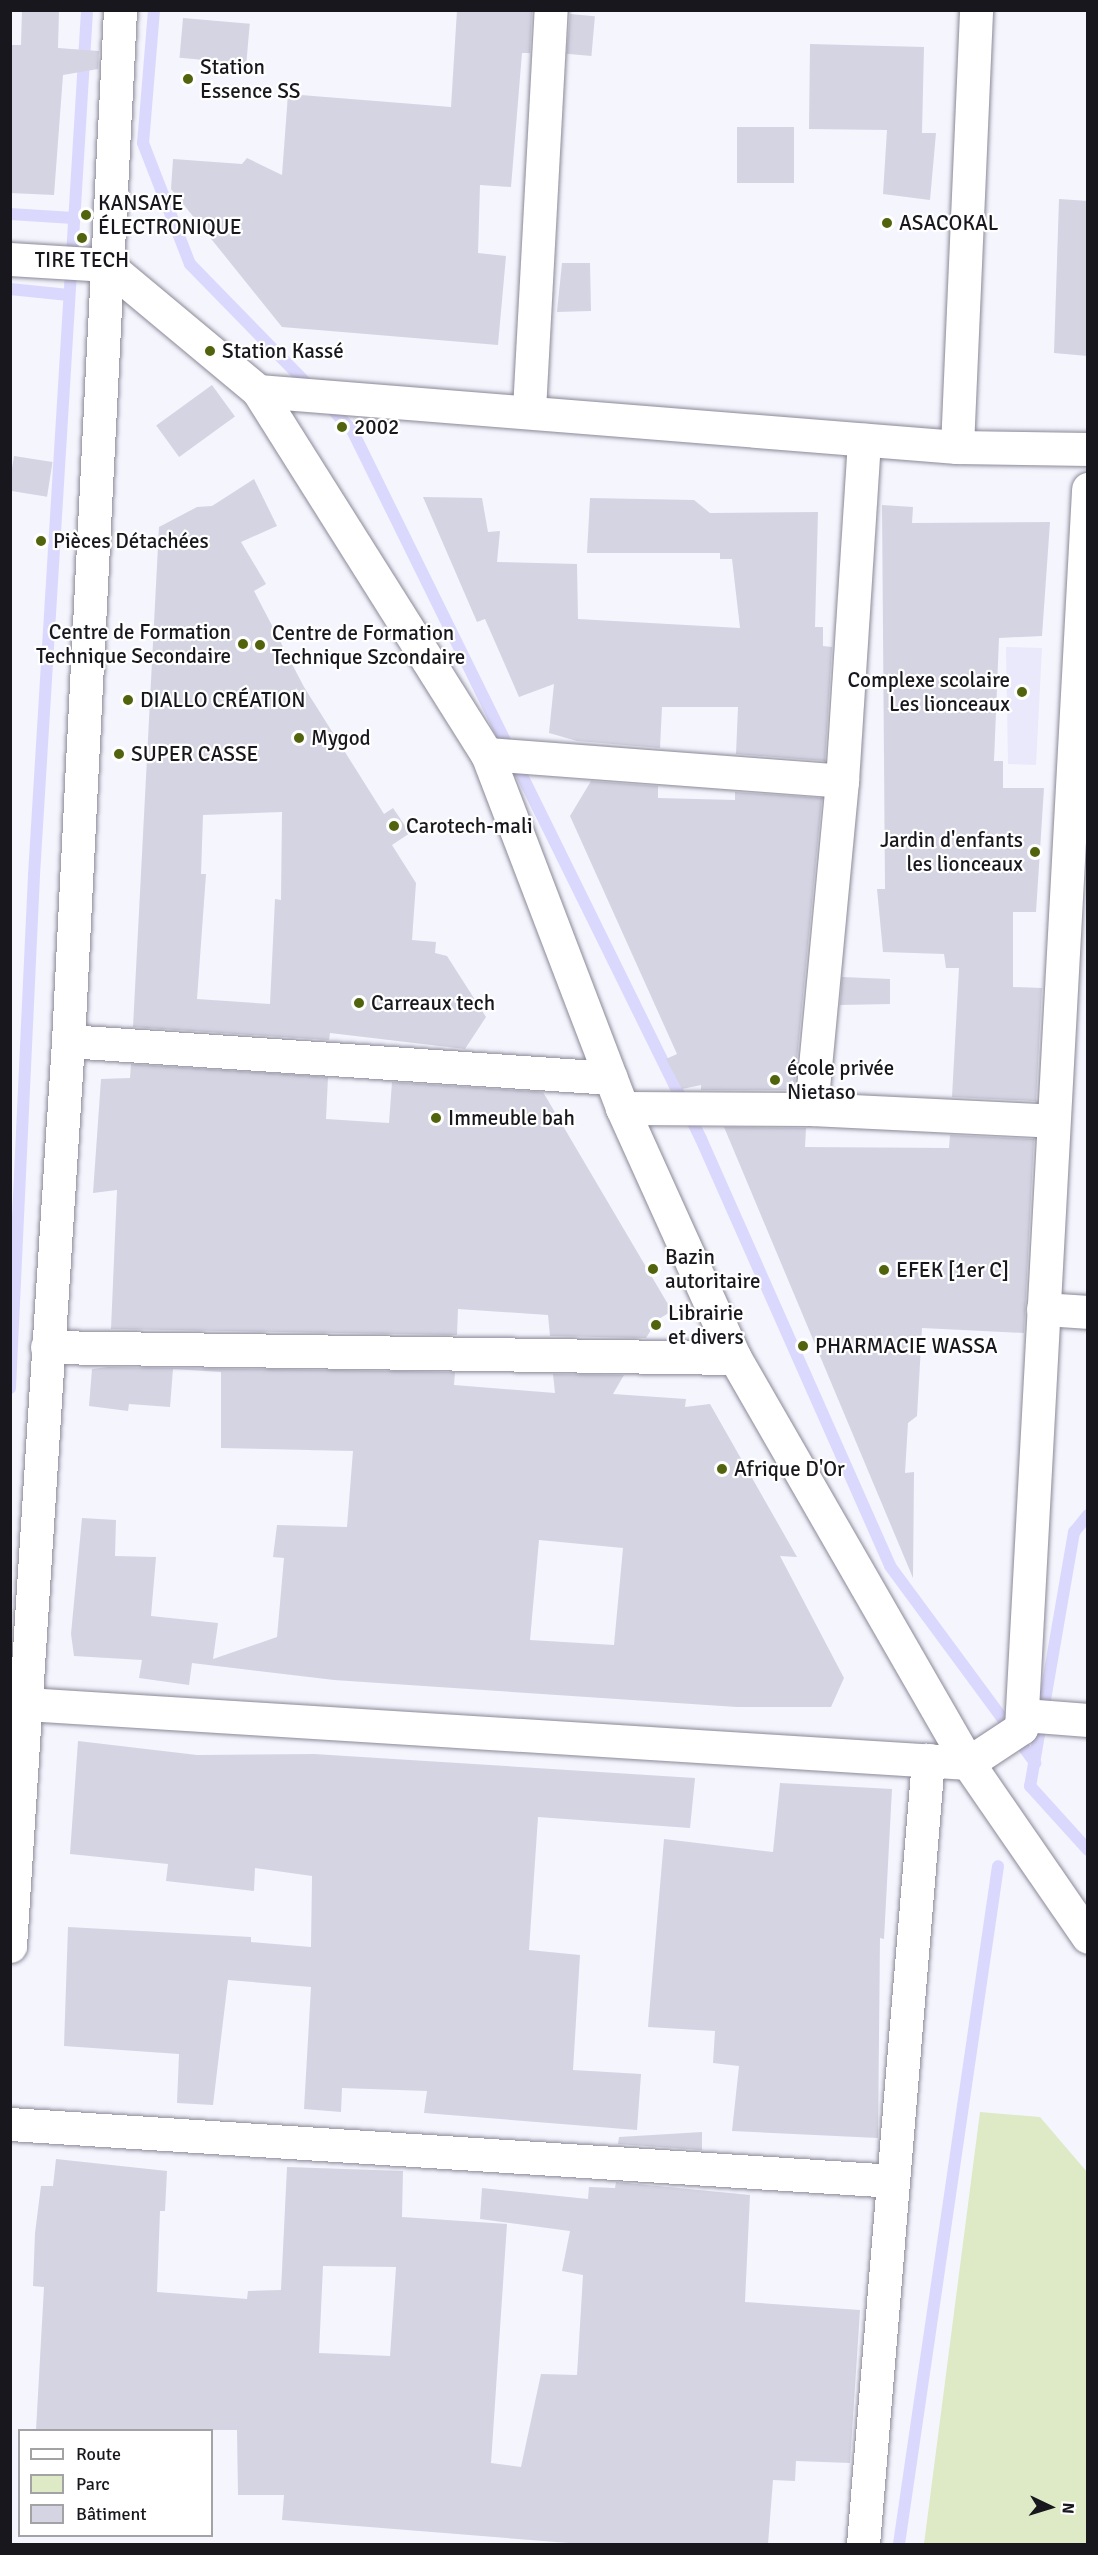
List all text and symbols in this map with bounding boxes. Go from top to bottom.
place label: Station Essence SS [200,54,300,104]
marker: Station Essence SS [181,72,195,86]
place label: KANSAYE ÉLECTRONIQUE [98,190,242,240]
marker: KANSAYE ÉLECTRONIQUE [79,208,93,222]
place label: ASACOKAL [899,210,999,236]
marker: ASACOKAL [880,216,894,230]
marker: TIRE TECH [75,231,89,245]
place label: TIRE TECH [35,247,129,273]
place label: Station Kassé [222,338,344,364]
marker: Station Kassé [203,344,217,358]
place label: 2002 [354,414,399,440]
marker: 2002 [335,420,349,434]
place label: Pièces Détachées [53,528,209,554]
marker: Pièces Détachées [34,534,48,548]
place label: Centre de Formation Technique Secondaire [36,619,231,669]
place label: Centre de Formation Technique Szcondaire [272,620,465,670]
marker: Centre de Formation Technique Secondaire [236,637,250,651]
marker: Centre de Formation Technique Szcondaire [253,638,267,652]
place label: Complexe scolaire Les lionceaux [848,667,1010,717]
marker: Complexe scolaire Les lionceaux [1015,685,1029,699]
place label: DIALLO CRÉATION [140,687,306,713]
marker: DIALLO CRÉATION [121,693,135,707]
place label: Mygod [311,725,371,751]
marker: Mygod [292,731,306,745]
place label: SUPER CASSE [131,741,258,767]
marker: SUPER CASSE [112,747,126,761]
place label: Carotech-mali [406,813,533,839]
marker: Carotech-mali [387,819,401,833]
place label: Jardin d'enfants les lionceaux [880,827,1023,877]
marker: Jardin d'enfants les lionceaux [1028,845,1042,859]
place label: Carreaux tech [371,990,495,1016]
marker: Carreaux tech [352,996,366,1010]
place label: école privée Nietaso [787,1055,894,1105]
marker: école privée Nietaso [768,1073,782,1087]
place label: Immeuble bah [448,1105,575,1131]
marker: Immeuble bah [429,1111,443,1125]
place label: Bazin autoritaire [665,1244,760,1294]
place label: EFEK [1er C] [896,1257,1009,1283]
marker: Bazin autoritaire [646,1262,660,1276]
marker: EFEK [1er C] [877,1263,891,1277]
place label: Librairie et divers [668,1300,744,1350]
marker: Librairie et divers [649,1318,663,1332]
place label: PHARMACIE WASSA [815,1333,998,1359]
marker: PHARMACIE WASSA [796,1339,810,1353]
place label: Afrique D'Or [734,1456,845,1482]
marker: Afrique D'Or [715,1462,729,1476]
legend [18,2429,213,2537]
text: Route [76,2443,121,2465]
text: Parc [76,2473,110,2495]
north arrow [1020,2477,1080,2537]
text: N [1058,2502,1078,2515]
text: Bâtiment [76,2503,147,2525]

